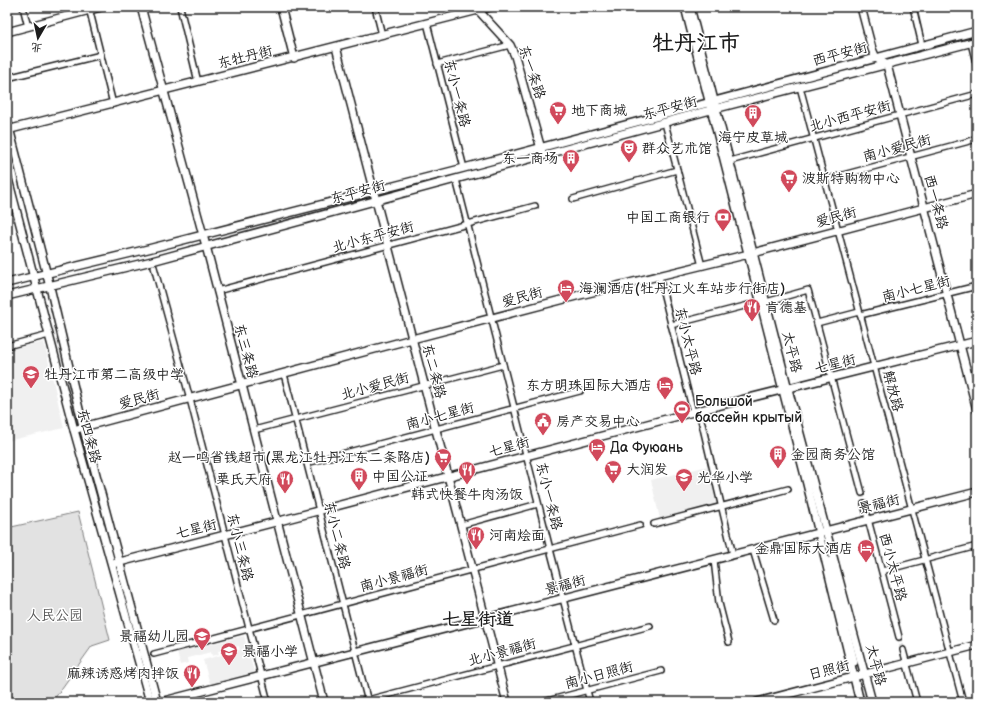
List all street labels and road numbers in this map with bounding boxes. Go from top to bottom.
street label: 西平安街 [811,39,869,69]
street label: 东牡丹街 [216,42,274,72]
street label: 东一条路 [515,43,549,101]
street label: 东小一条路 [440,57,474,129]
street label: 东平安街 [641,93,699,123]
street label: 北小西平安街 [807,97,893,135]
street label: 南小爱民街 [861,131,933,165]
street label: 西一条路 [921,173,951,231]
street label: 东平安街 [329,177,387,207]
street label: 爱民街 [814,203,858,231]
street label: 北小东平安街 [330,218,416,256]
street label: 南小七星街 [880,272,952,306]
street label: 爱民街 [500,283,544,311]
street label: 东小太平路 [671,305,705,377]
street label: 东三条路 [231,322,261,380]
street label: 太平路 [779,330,805,374]
street label: 东二条路 [419,342,449,400]
street label: 七星街 [813,351,857,377]
street label: 北小爱民街 [339,369,411,403]
street label: 解放路 [879,369,907,413]
street label: 爱民街 [117,385,161,413]
street label: 南小七星街 [404,399,476,433]
street label: 东四条路 [74,407,104,465]
street label: 七星街 [487,433,531,461]
street label: 东小一条路 [532,460,566,532]
street label: 景福街 [857,491,901,517]
street label: 东小二条路 [320,499,354,571]
street label: 东小三条路 [223,511,257,583]
street label: 七星街 [174,516,218,542]
street label: 西小太平路 [876,531,910,603]
street label: 南小景福街 [358,561,430,595]
street label: 景福街 [543,571,587,599]
street label: 北小景福街 [466,635,538,669]
street label: 太平路 [862,643,890,687]
street label: 日照街 [807,657,851,683]
street label: 南小日照街 [563,658,635,692]

